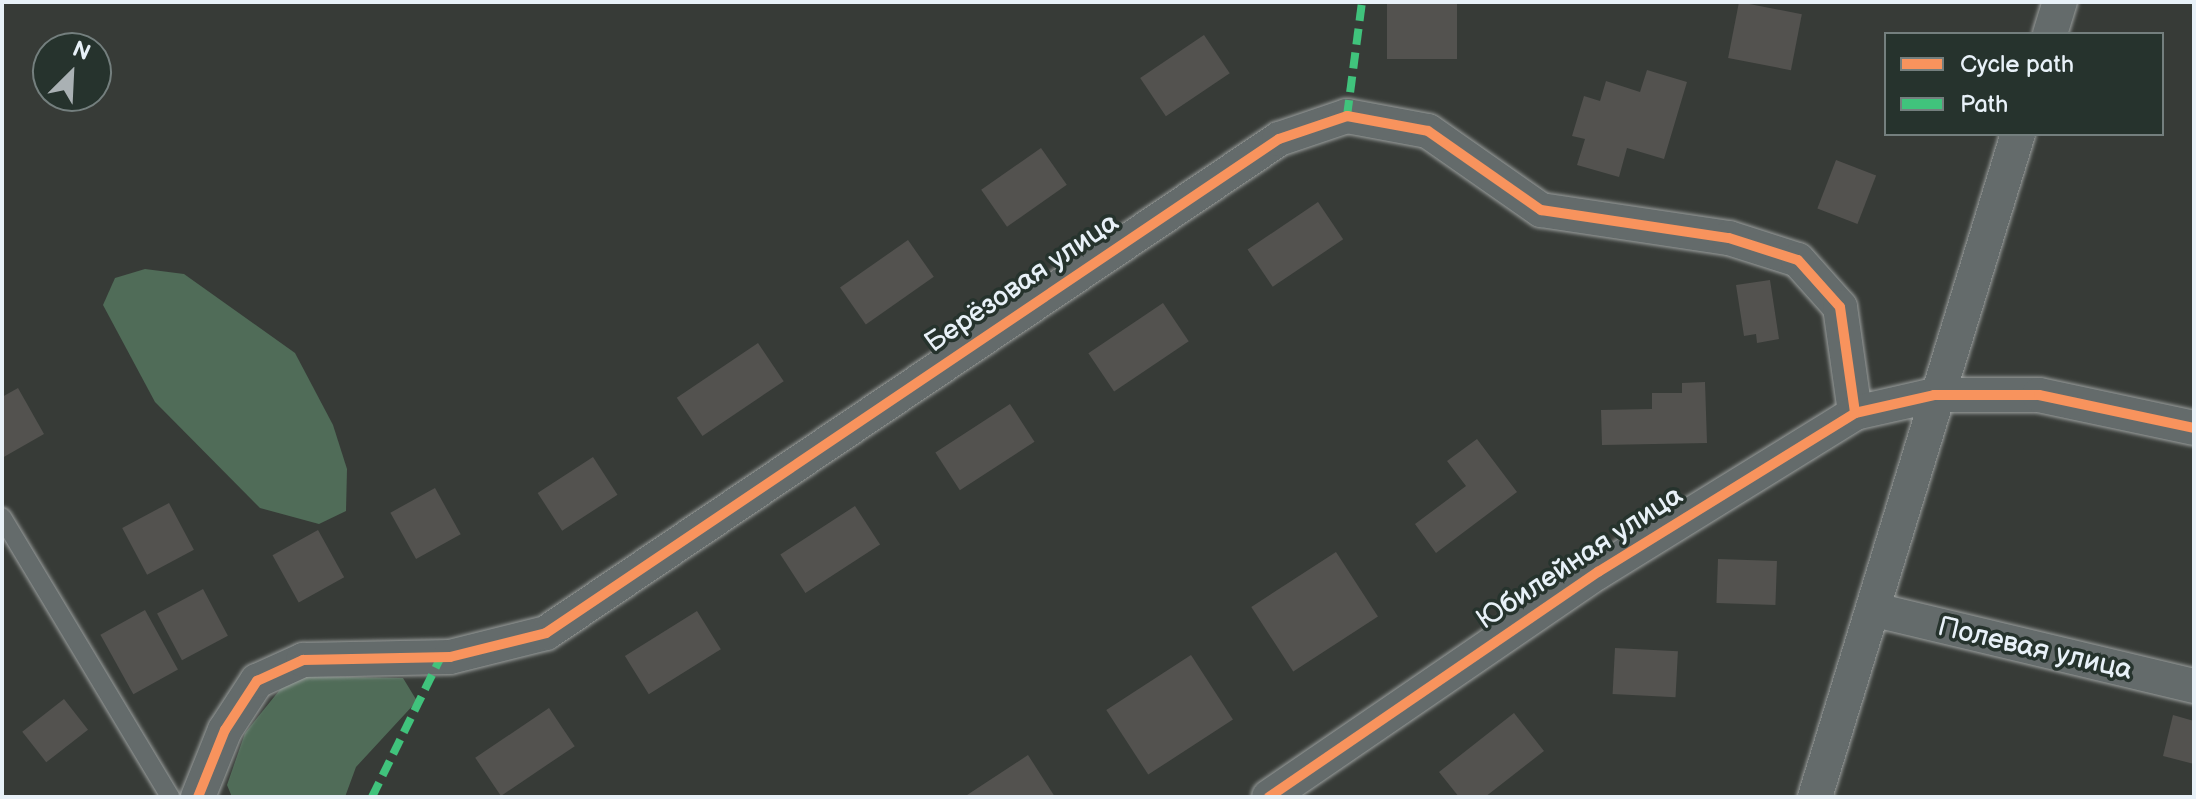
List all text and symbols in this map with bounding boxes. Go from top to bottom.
north arrow [32,32,112,112]
legend [1884,32,2164,136]
text: N [68,36,94,67]
text: Cycle path [1960,50,2074,79]
text: Path [1960,90,2008,119]
street label: Берёзовая улица [919,206,1125,360]
street label: Юбилейная улица [1471,479,1689,637]
street label: Полевая улица [1934,610,2136,688]

